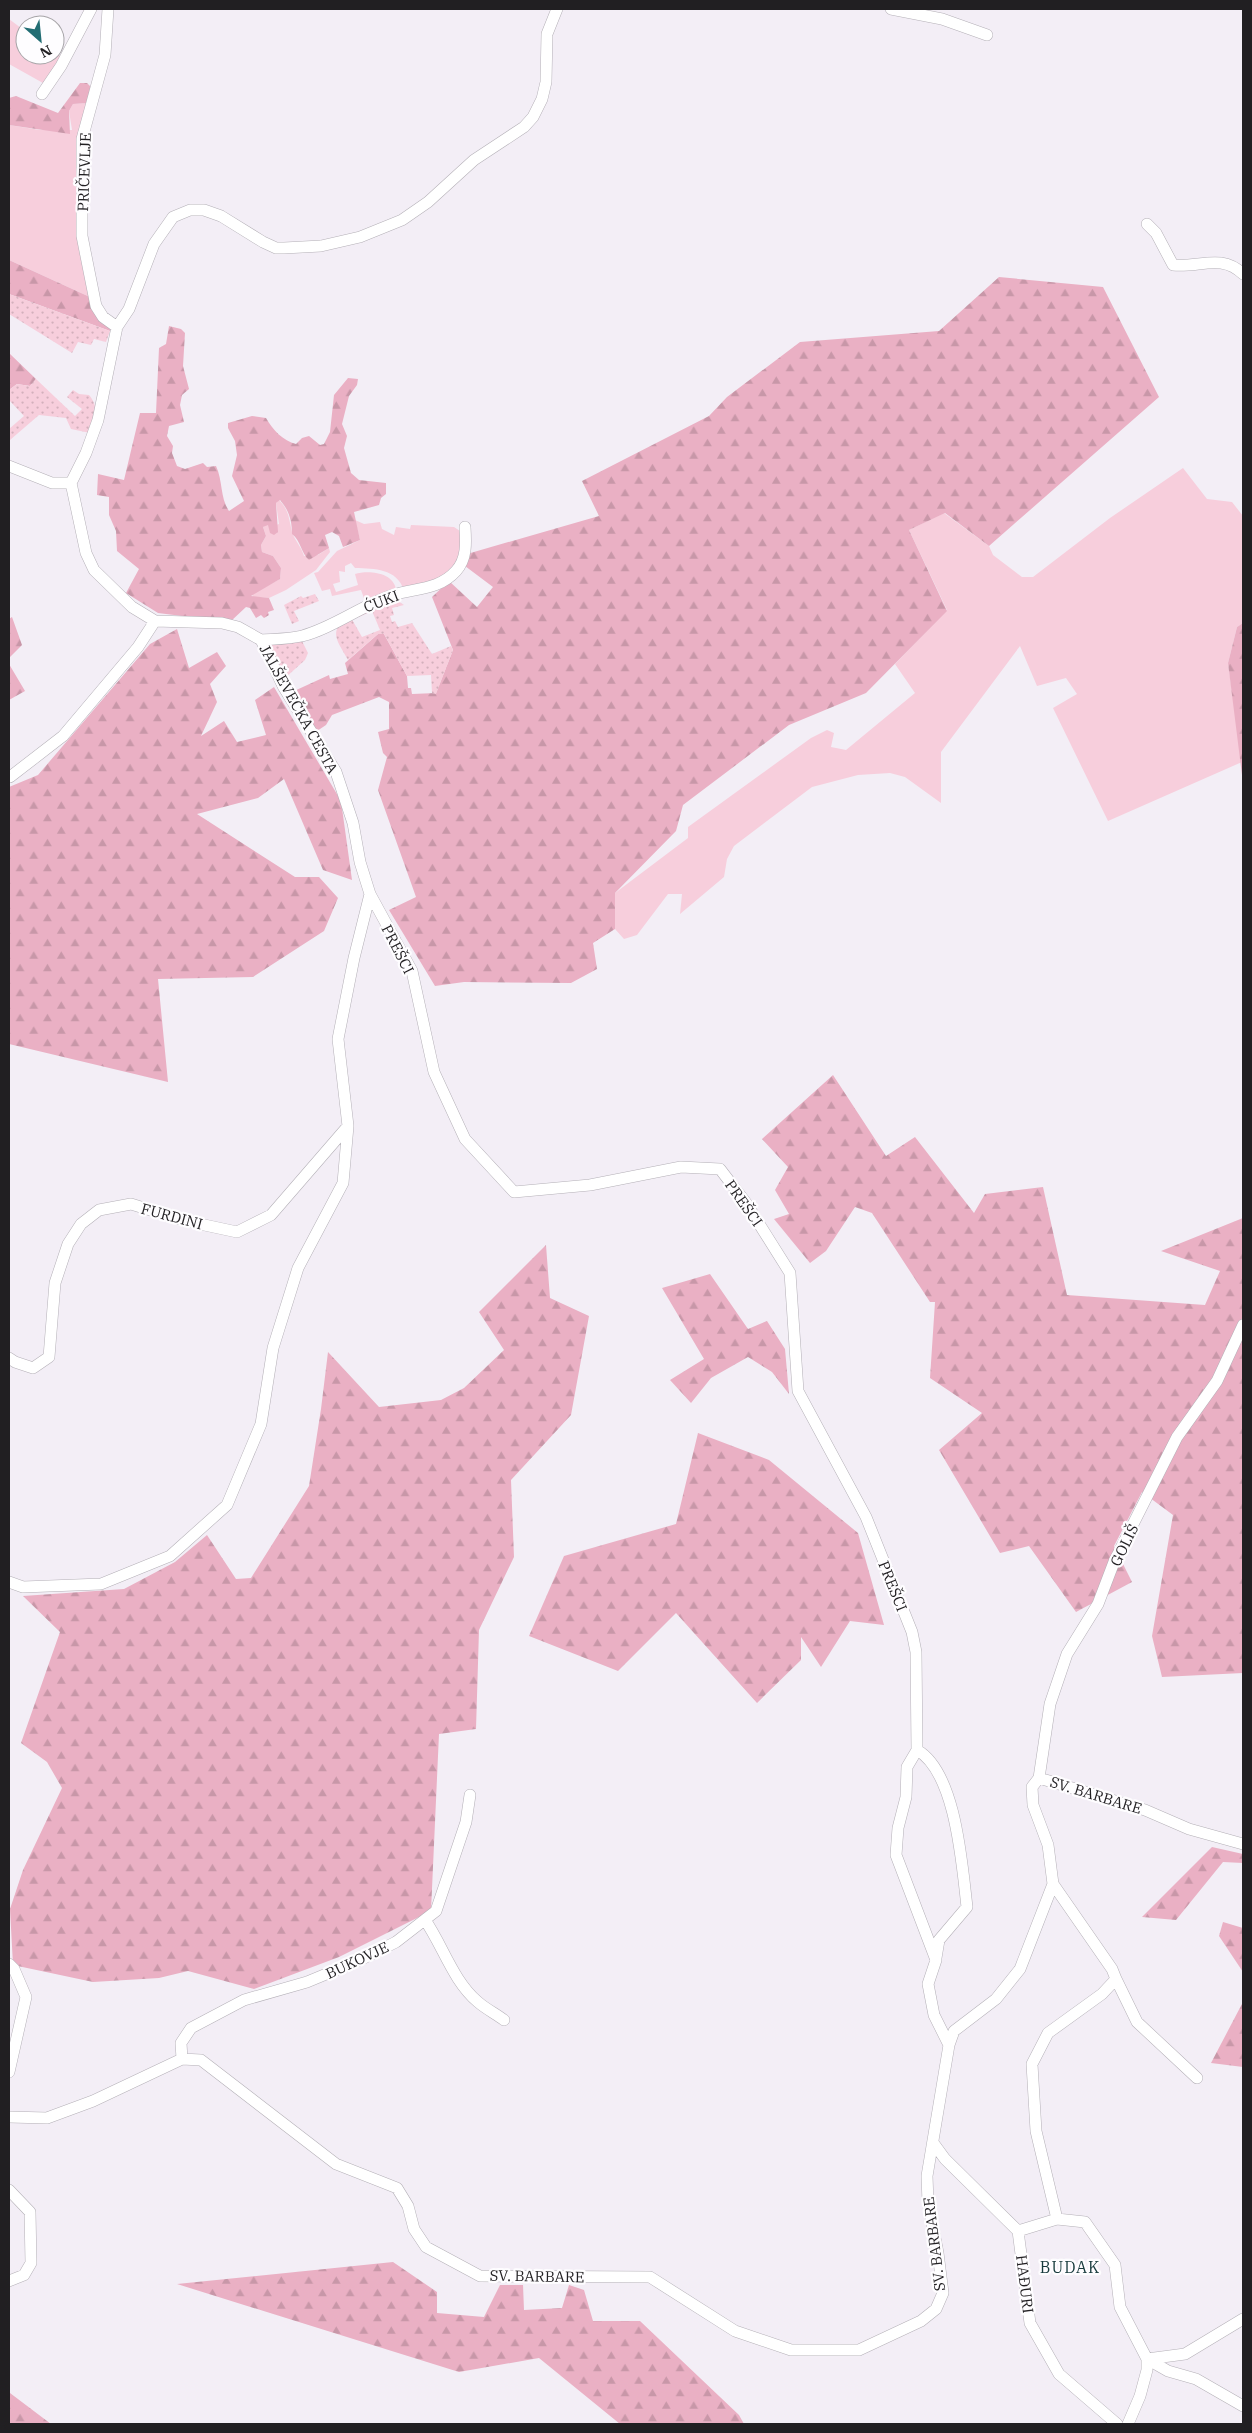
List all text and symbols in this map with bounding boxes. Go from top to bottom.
north arrow [15,15,65,65]
text: N [37,41,55,62]
street label: PRIČEVLJE [73,132,95,212]
street label: ĆUKI [361,586,401,616]
street label: JALŠEVEČKA CESTA [256,641,343,778]
street label: PREŠCI [378,921,418,977]
street label: PREŠCI [721,1176,767,1230]
street label: FURDINI [139,1199,205,1233]
street label: GOLIŠ [1106,1521,1142,1569]
street label: PREŠCI [874,1558,912,1614]
street label: SV. BARBARE [1048,1772,1144,1818]
street label: BUKOVJE [322,1937,392,1983]
street label: SV. BARBARE [919,2196,949,2292]
street label: HAĐURI [1012,2254,1038,2314]
district label: BUDAK [1040,2257,1100,2277]
street label: SV. BARBARE [489,2266,585,2286]

